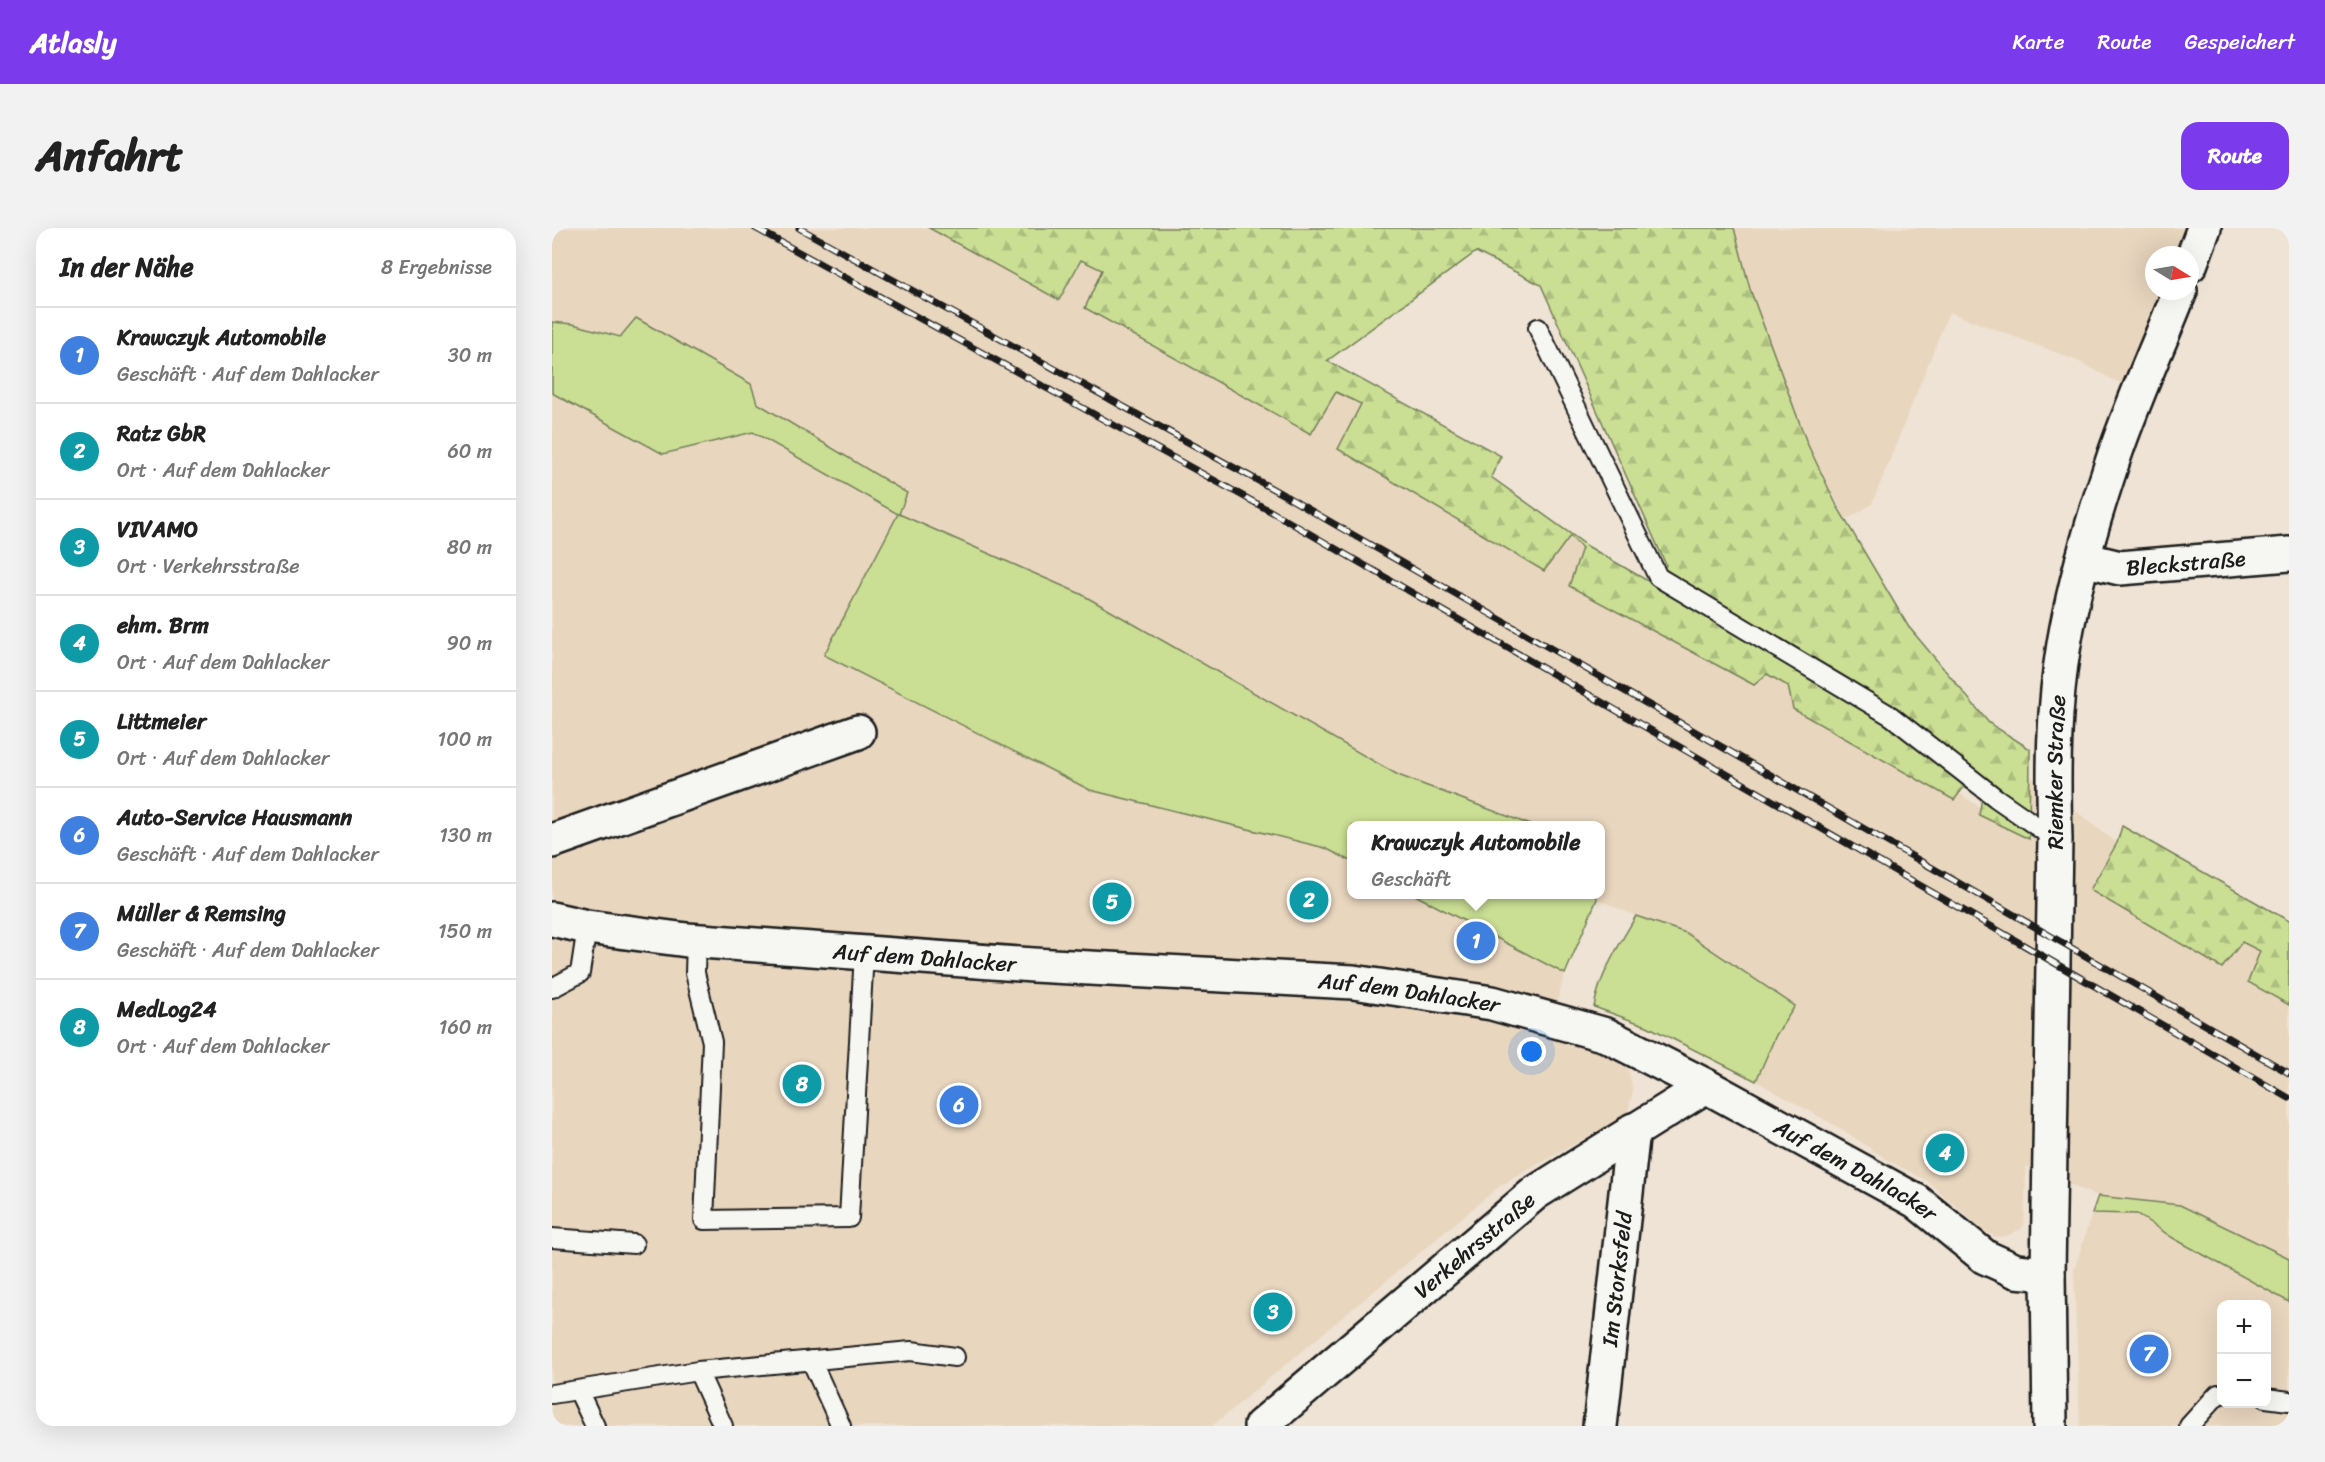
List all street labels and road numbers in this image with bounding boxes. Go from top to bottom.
street label: Bleckstraße [2124,539,2247,587]
street label: Riemker Straße [2035,693,2077,850]
street label: Auf dem Dahlacker [831,932,1019,984]
street label: Auf dem Dahlacker [1316,961,1507,1025]
street label: Auf dem Dahlacker [1766,1107,1948,1233]
street label: Verkehrsstraße [1405,1181,1545,1309]
street label: Im Storksfeld [1590,1208,1644,1350]

